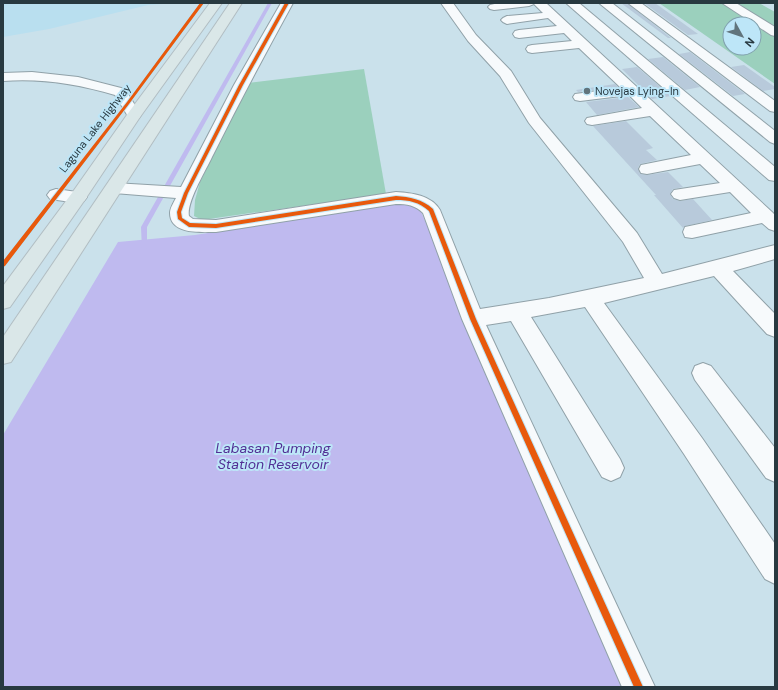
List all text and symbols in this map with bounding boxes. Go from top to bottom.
north arrow [722,16,762,56]
text: N [742,35,758,50]
street label: Laguna Lake Highway [56,81,134,175]
place label: Novejas Lying-In [595,84,679,98]
marker: Novejas Lying-In [582,86,592,96]
water label: Labasan Pumping Station Reservoir [216,439,331,473]

